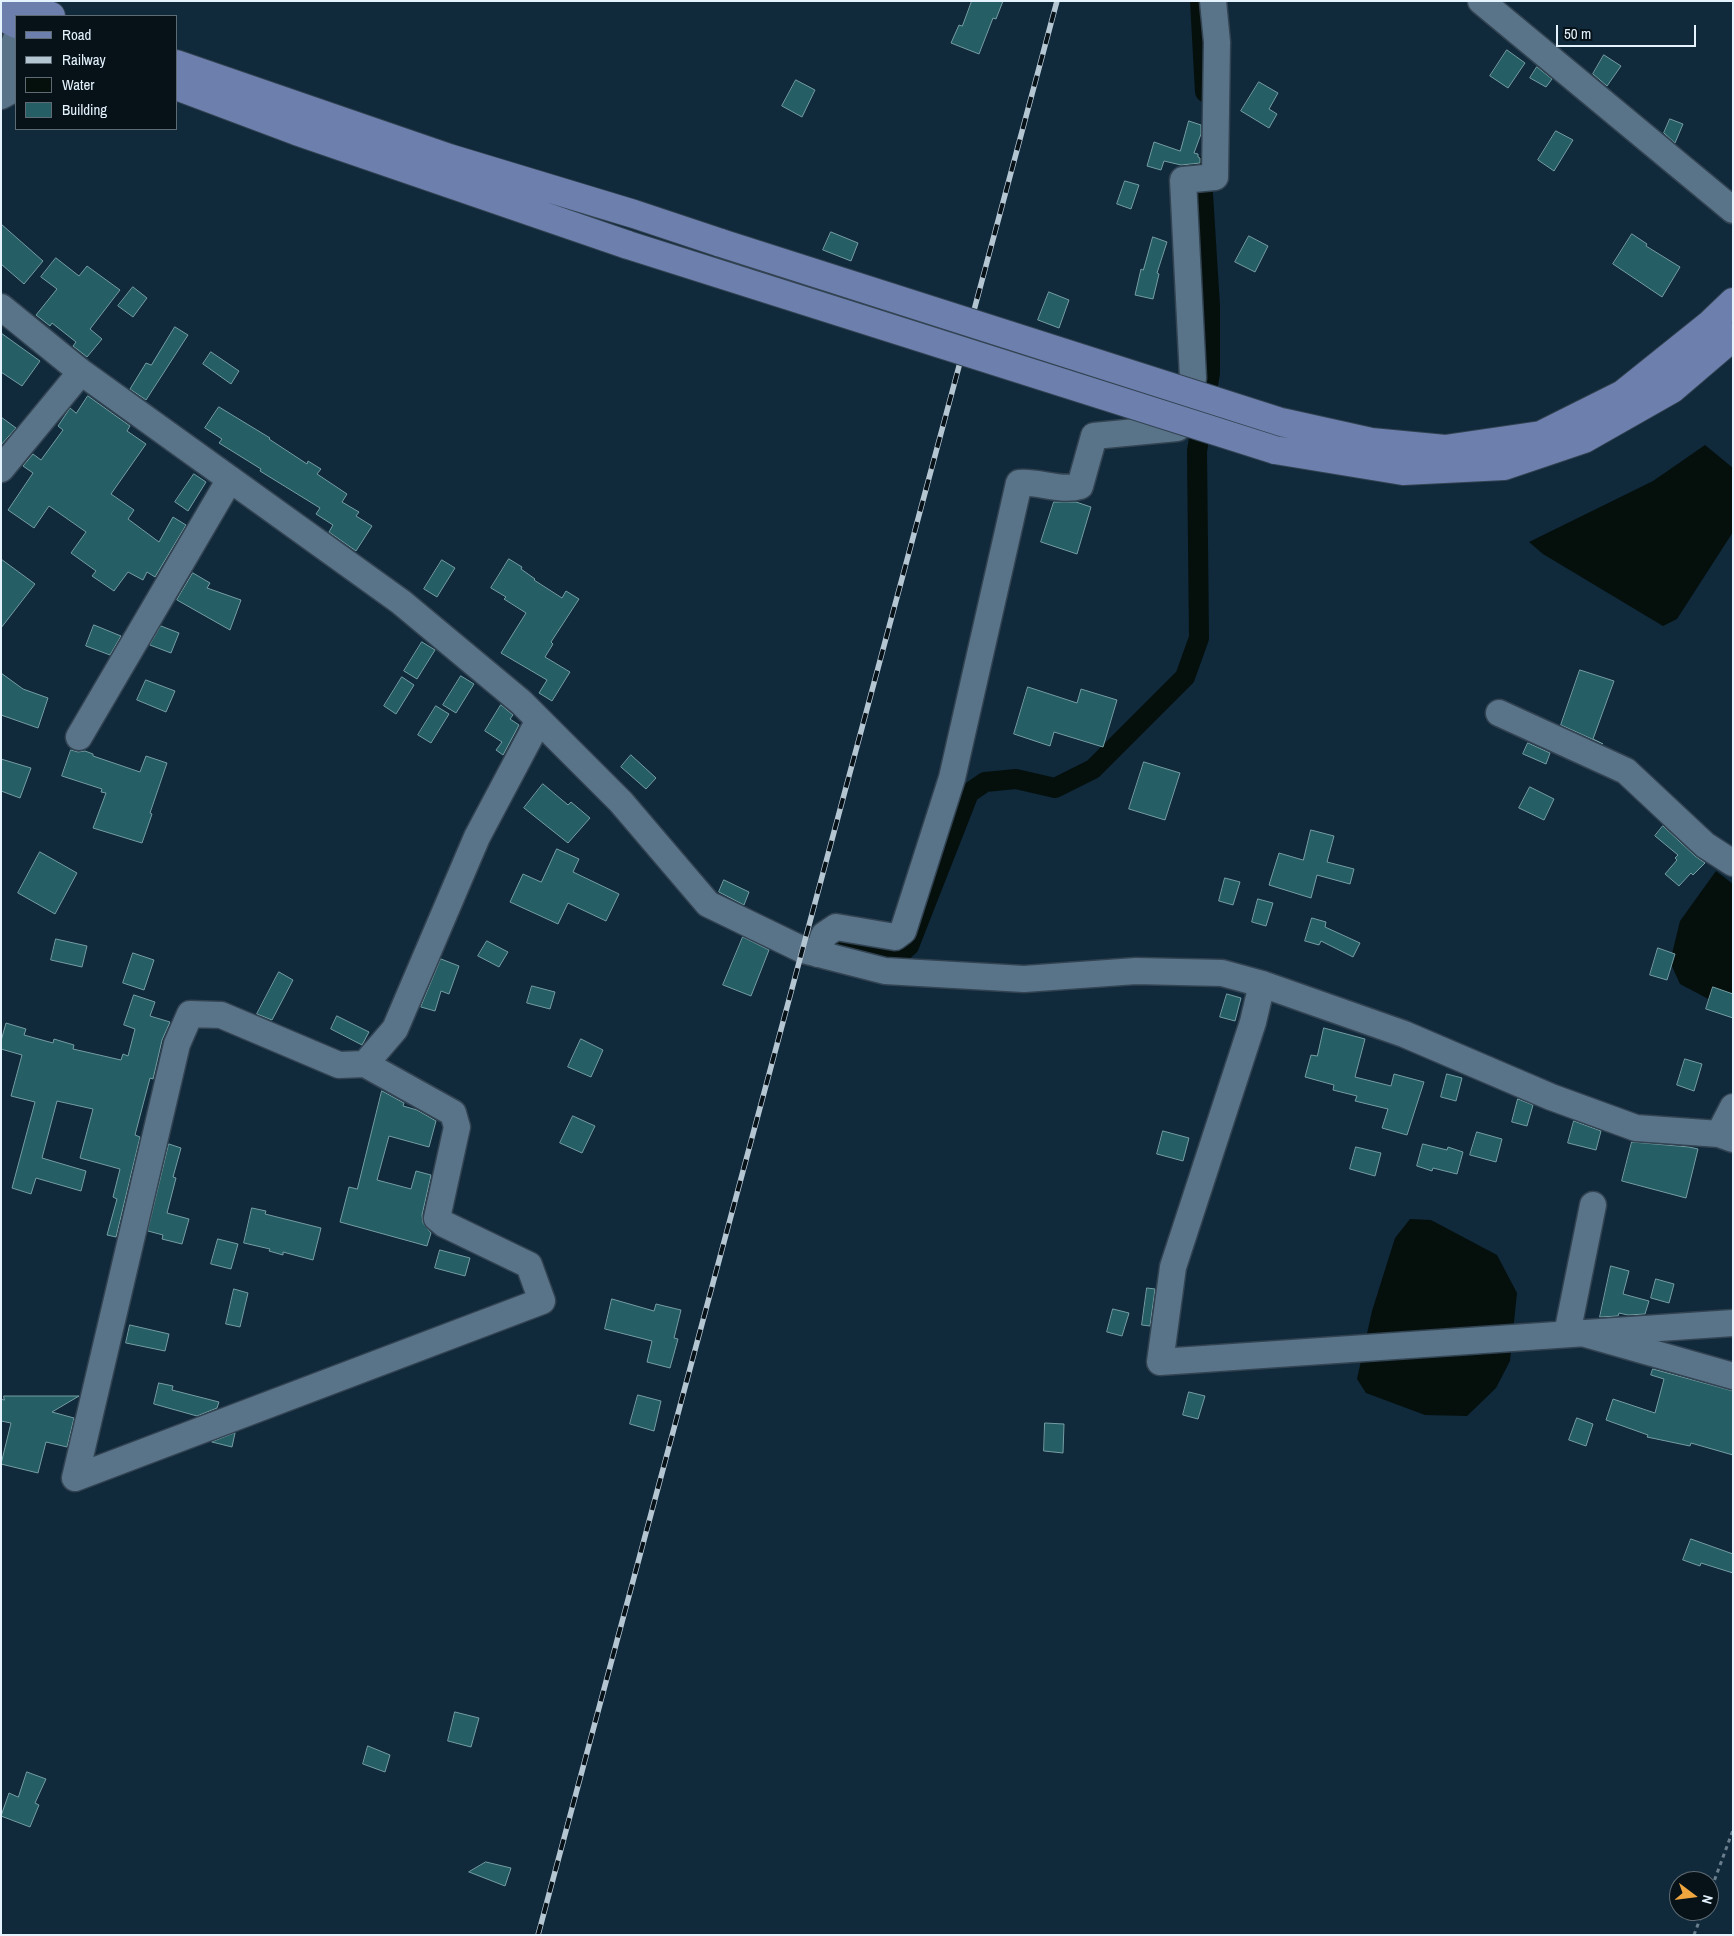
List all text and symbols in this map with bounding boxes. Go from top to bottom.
legend [15,15,178,130]
scale bar [1559,15,1699,47]
text: 50 m [1564,23,1591,44]
text: Road [62,24,91,45]
text: Railway [62,49,106,70]
text: Water [62,74,94,95]
text: Building [62,99,107,120]
north arrow [1669,1871,1719,1921]
text: N [1698,1893,1717,1906]

